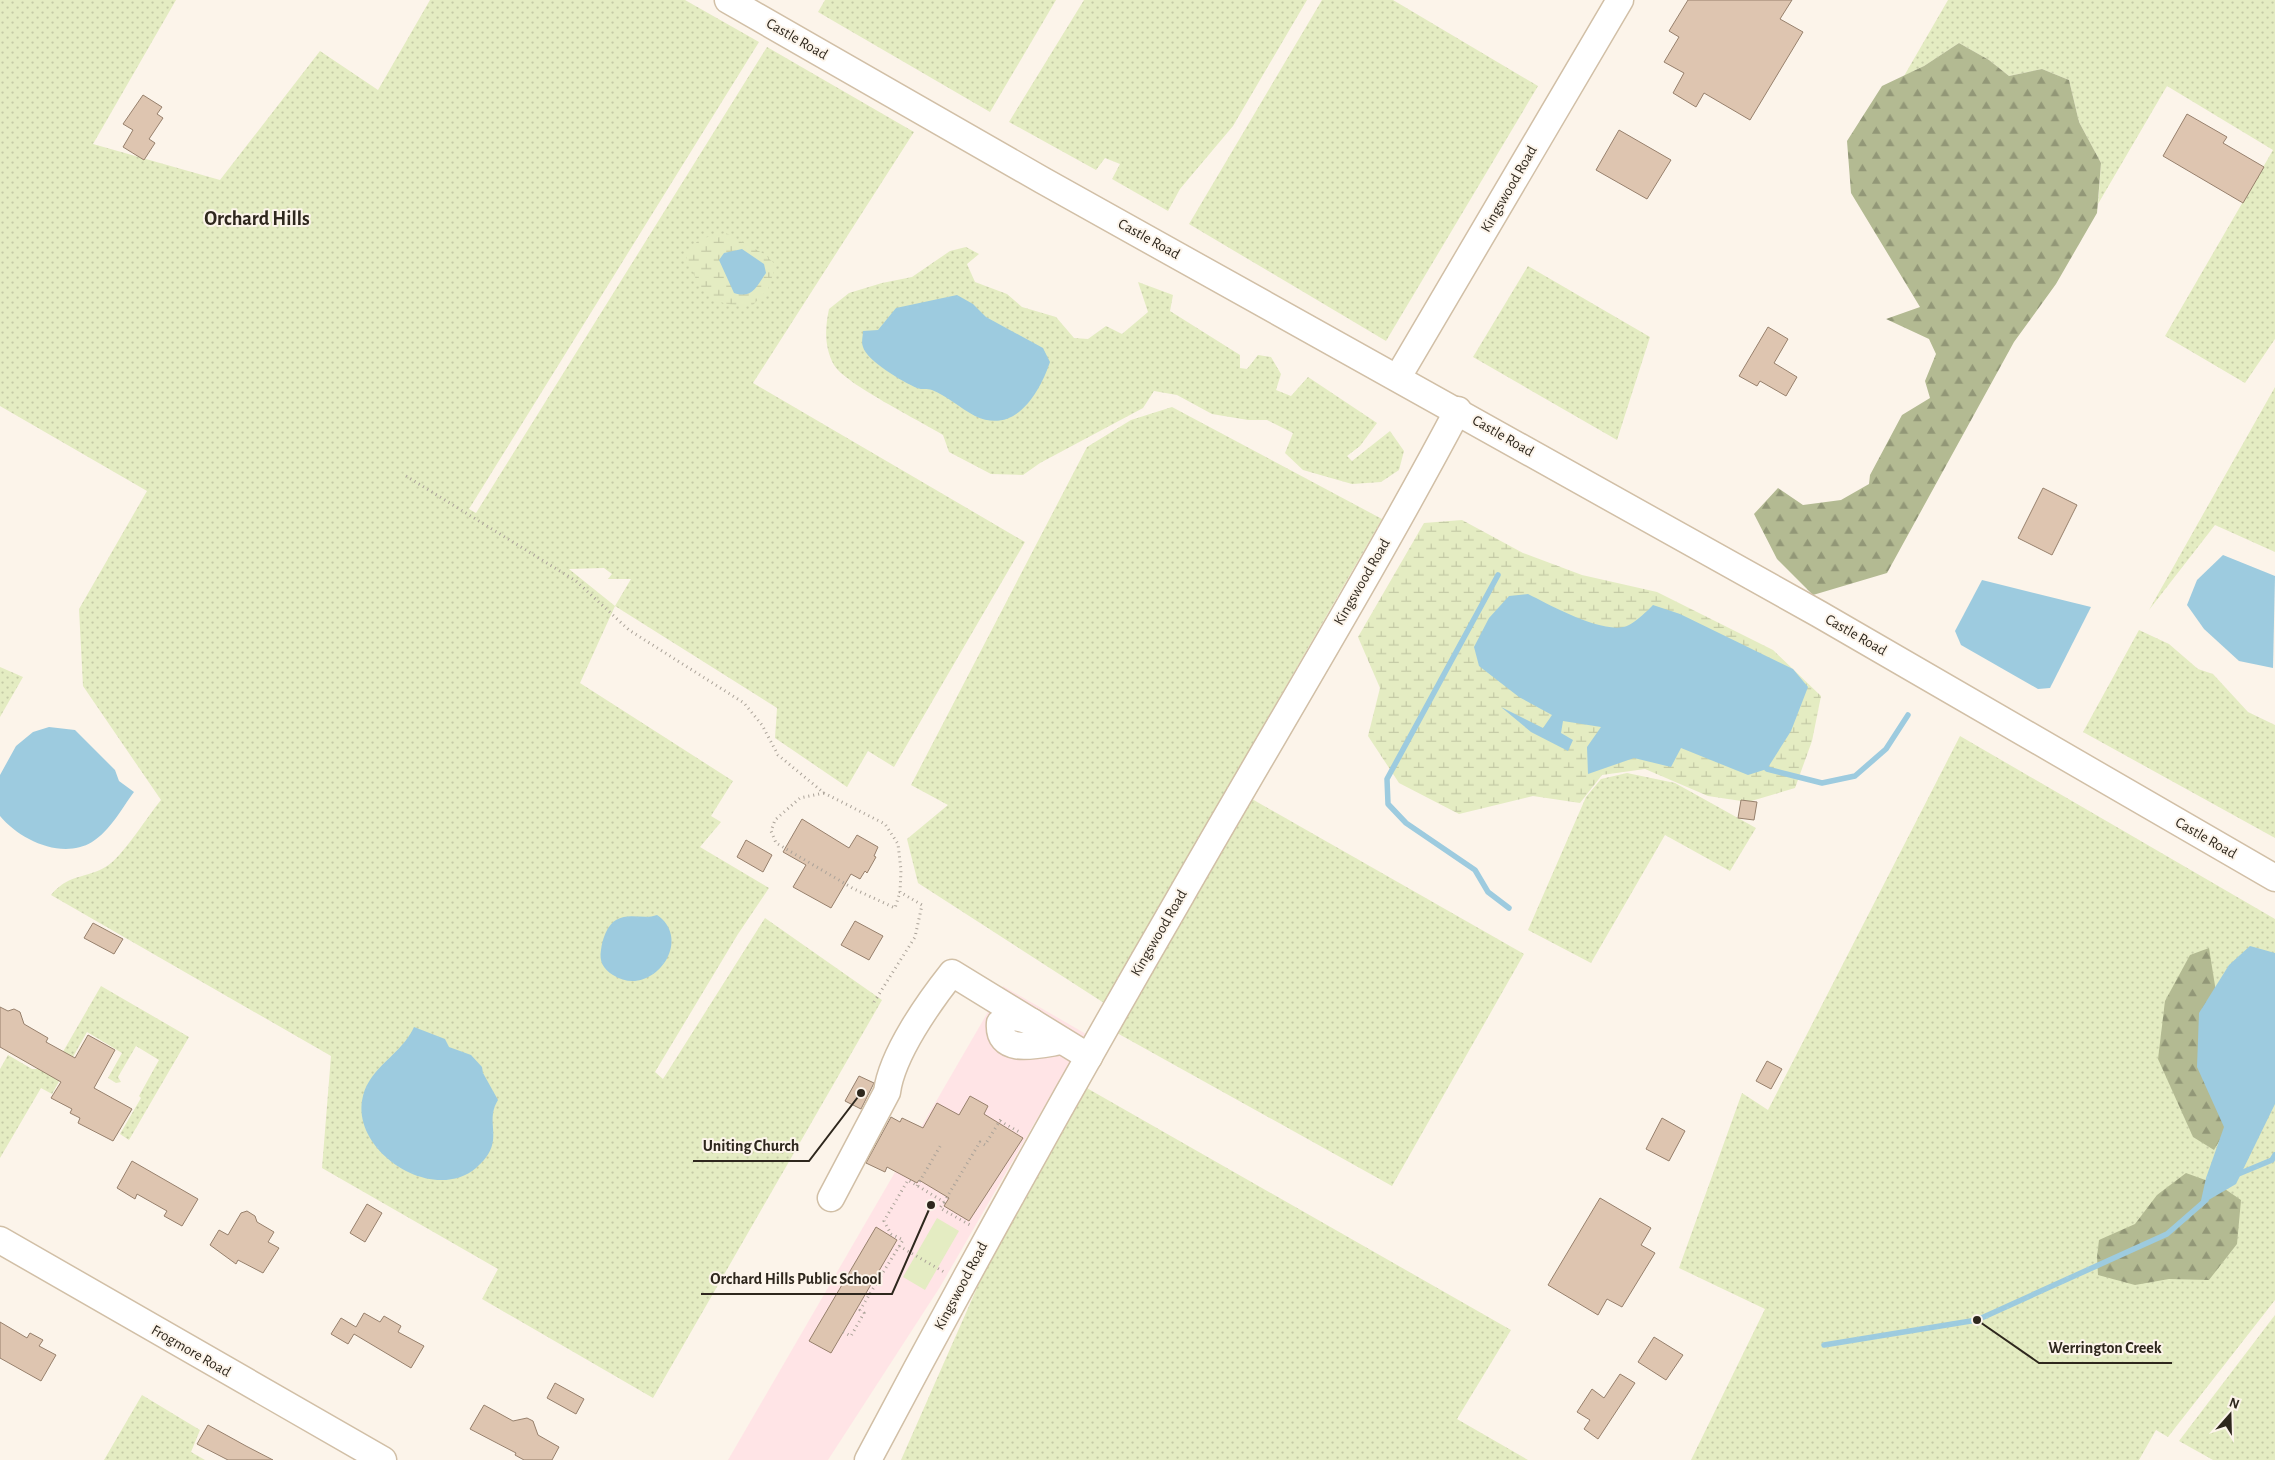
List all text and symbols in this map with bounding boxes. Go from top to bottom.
street label: Castle Road [764,16,830,63]
street label: Kingswood Road [1478,143,1540,235]
district label: Orchard Hills [204,209,310,229]
street label: Castle Road [1116,216,1183,262]
street label: Castle Road [1470,413,1536,460]
street label: Kingswood Road [1331,536,1393,628]
street label: Castle Road [1823,612,1889,659]
street label: Castle Road [2173,815,2239,862]
street label: Kingswood Road [1128,887,1190,979]
callout: Uniting Church [693,1130,809,1161]
text: Uniting Church [703,1138,799,1154]
street label: Kingswood Road [932,1239,991,1332]
callout: Orchard Hills Public School [701,1263,892,1294]
text: Orchard Hills Public School [710,1271,882,1287]
street label: Frogmore Road [149,1322,233,1380]
callout: Werrington Creek [2039,1332,2172,1363]
text: Werrington Creek [2048,1340,2162,1356]
north arrow [2205,1390,2255,1440]
text: N [2227,1395,2241,1412]

